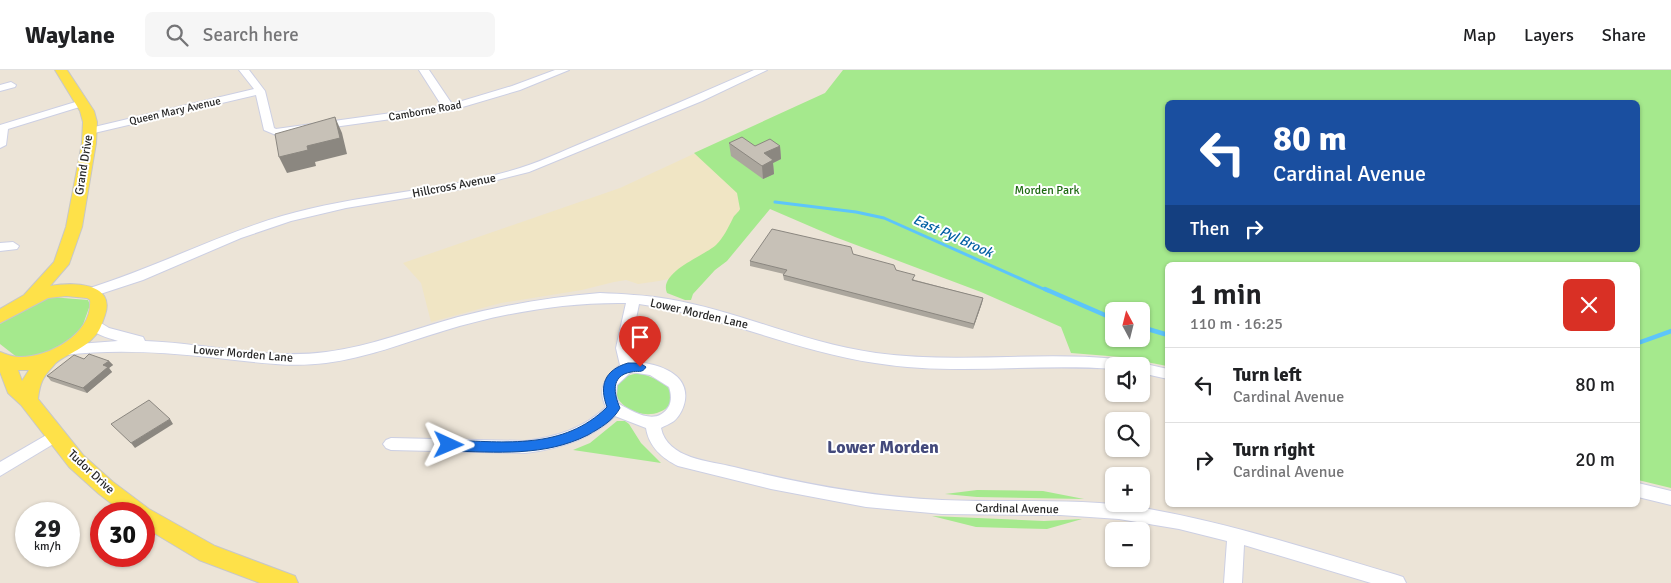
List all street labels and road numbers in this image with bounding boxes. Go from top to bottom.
street label: Queen Mary Avenue [128,94,222,128]
street label: Camborne Road [387,98,463,124]
street label: Grand Drive [72,134,96,196]
street label: Hillcross Avenue [411,171,497,201]
street label: Lower Morden Lane [648,295,750,333]
street label: Lower Morden Lane [192,342,294,366]
street label: Tudor Drive [65,447,117,497]
street label: Cardinal Avenue [975,501,1059,517]

